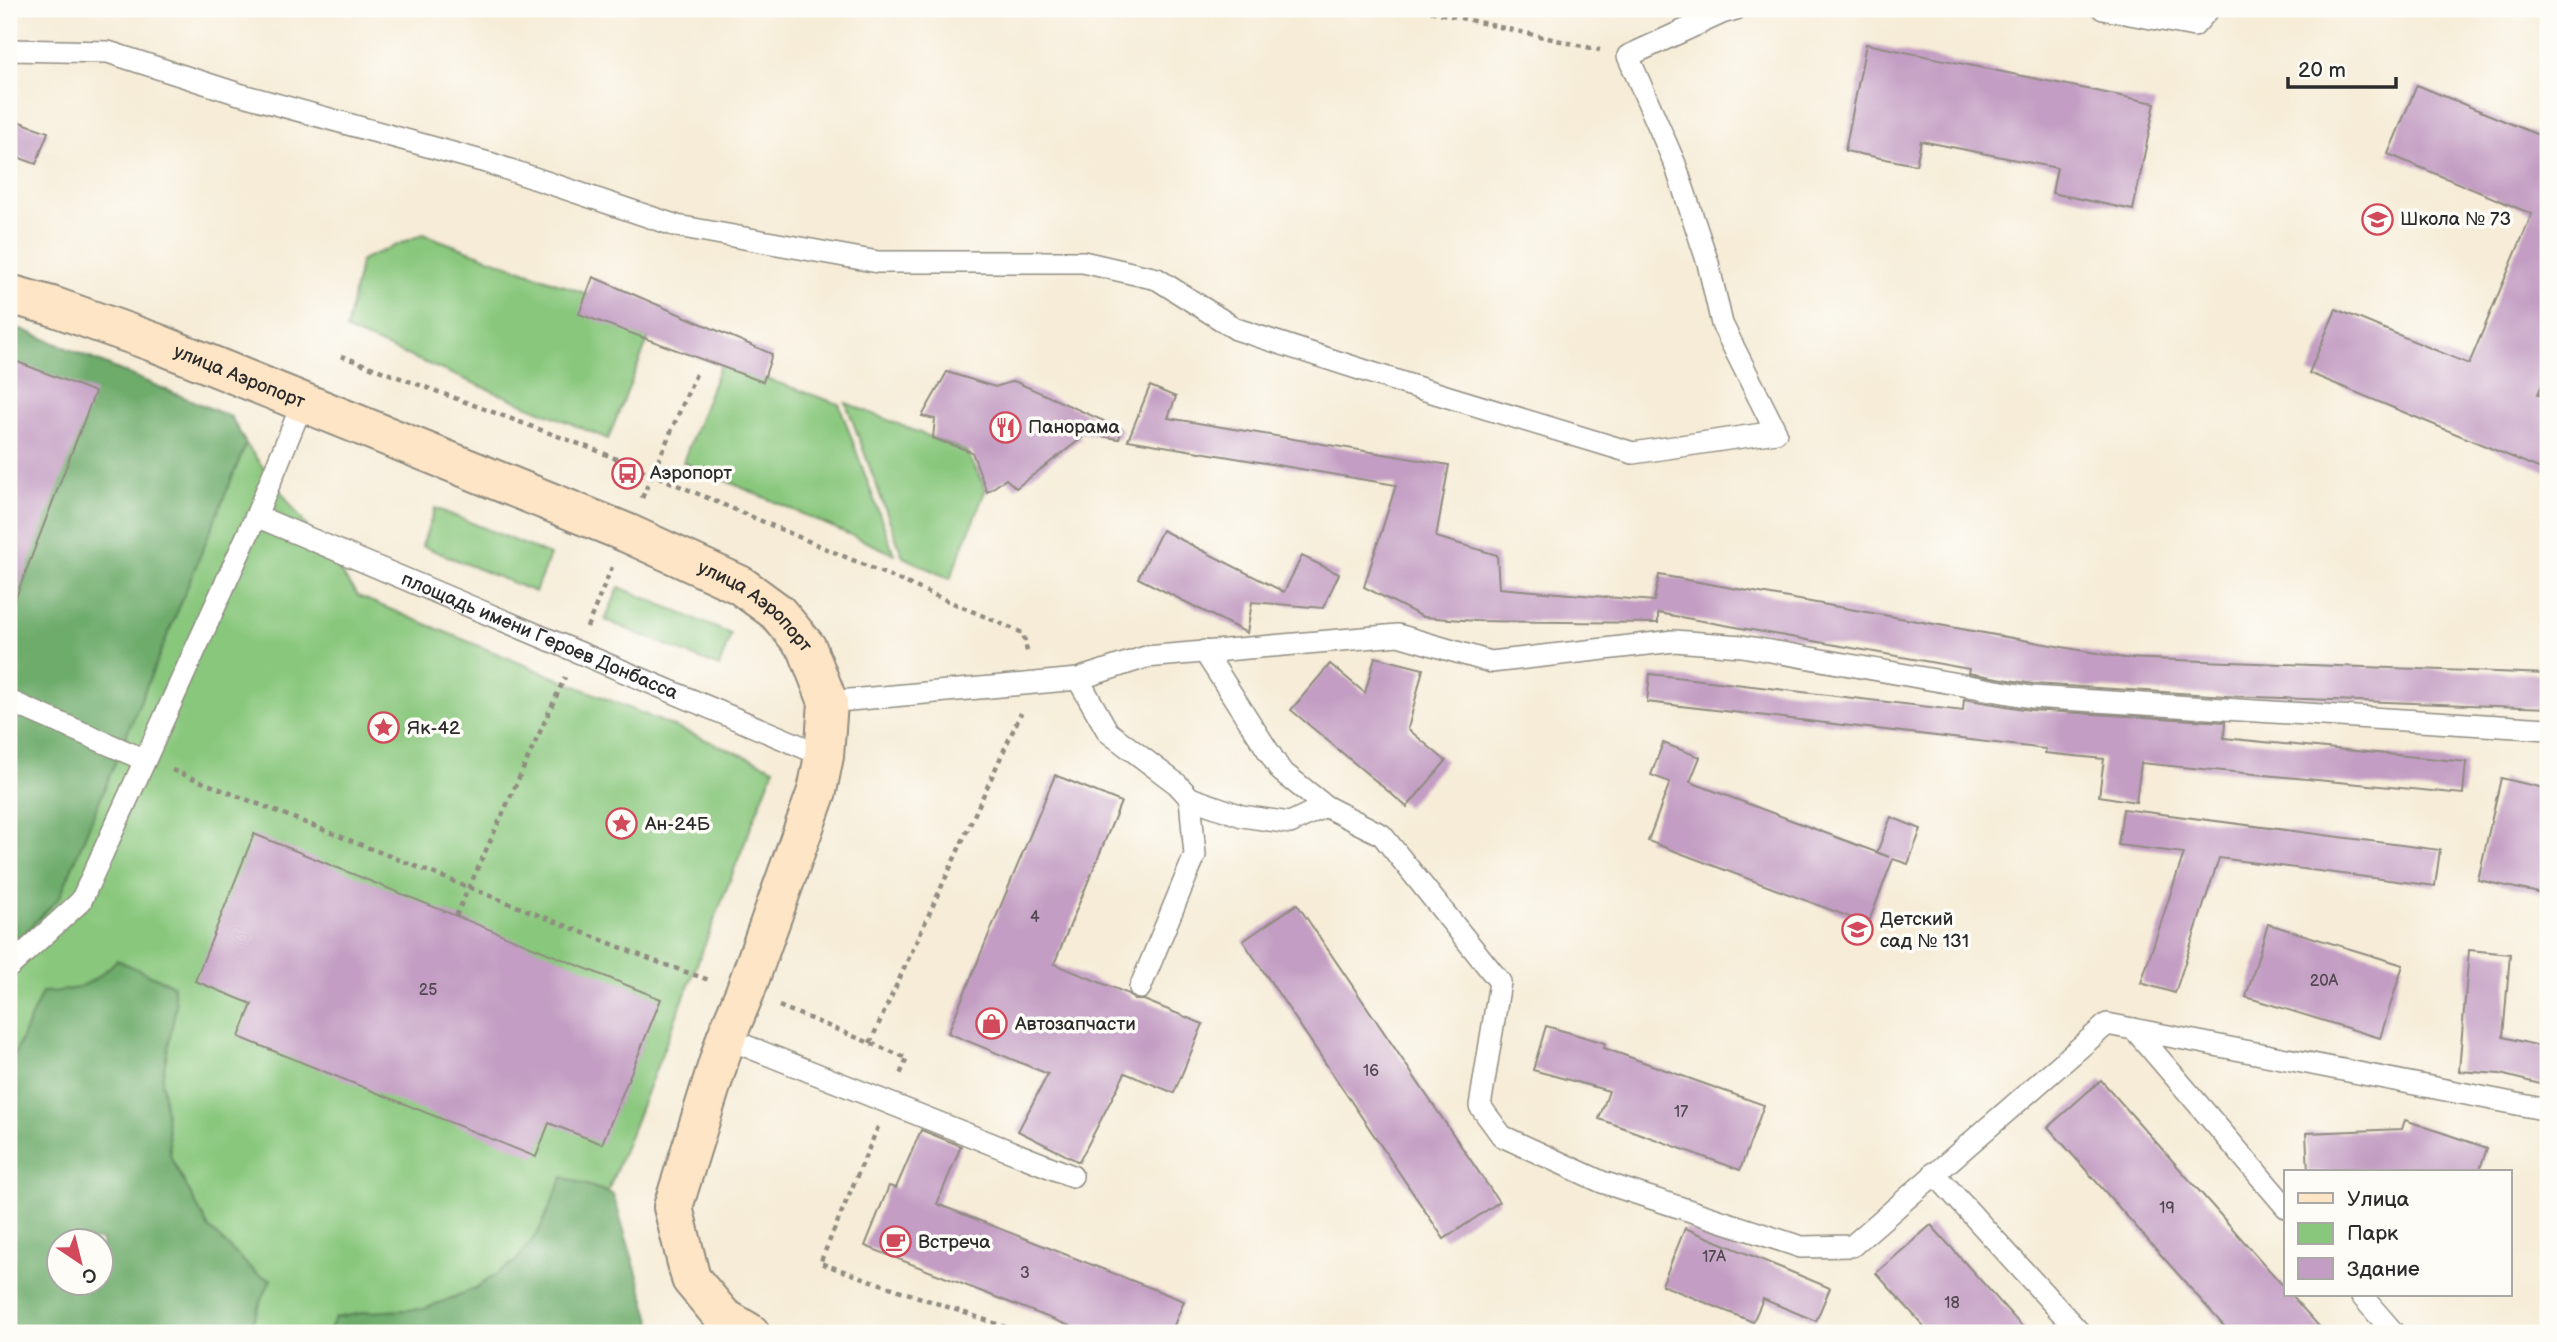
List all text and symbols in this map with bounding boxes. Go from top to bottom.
scale bar [2288,46,2396,90]
text: 20 m [2298,58,2346,83]
school or university icon: Школа № 73 [2360,202,2394,236]
place label: Школа № 73 [2400,208,2511,231]
street label: улица Аэропорт [170,340,309,413]
restaurant icon: Панорама [988,410,1022,444]
place label: Панорама [1028,416,1120,439]
bus stop icon: Аэропорт [610,456,644,490]
place label: Аэропорт [649,462,732,485]
street label: улица Аэропорт [694,556,817,657]
street label: площадь имени Героев Донбасса [398,567,681,704]
place icon: Як-42 [367,711,401,745]
place label: Як-42 [407,717,461,740]
place icon: Ан-24Б [605,807,639,841]
place label: Ан-24Б [644,813,711,836]
house number: 4 [1030,908,1040,927]
place label: Детский сад № 131 [1880,908,1969,953]
school or university icon: Детский сад № 131 [1840,913,1874,947]
house number: 20А [2310,972,2339,991]
house number: 25 [419,981,437,1000]
shop icon: Автозапчасти [975,1007,1009,1041]
place label: Автозапчасти [1014,1013,1136,1036]
house number: 16 [1363,1062,1379,1081]
house number: 17 [1674,1103,1688,1122]
legend [2284,1170,2512,1296]
text: Улица [2347,1187,2410,1212]
house number: 19 [2159,1199,2175,1218]
text: Парк [2347,1221,2398,1246]
cafe icon: Встреча [878,1225,912,1259]
north arrow [46,1226,116,1296]
place label: Встреча [918,1231,991,1254]
house number: 17А [1702,1248,1726,1267]
text: Здание [2347,1257,2420,1282]
text: С [77,1261,101,1288]
house number: 3 [1020,1264,1030,1283]
house number: 18 [1944,1294,1960,1313]

